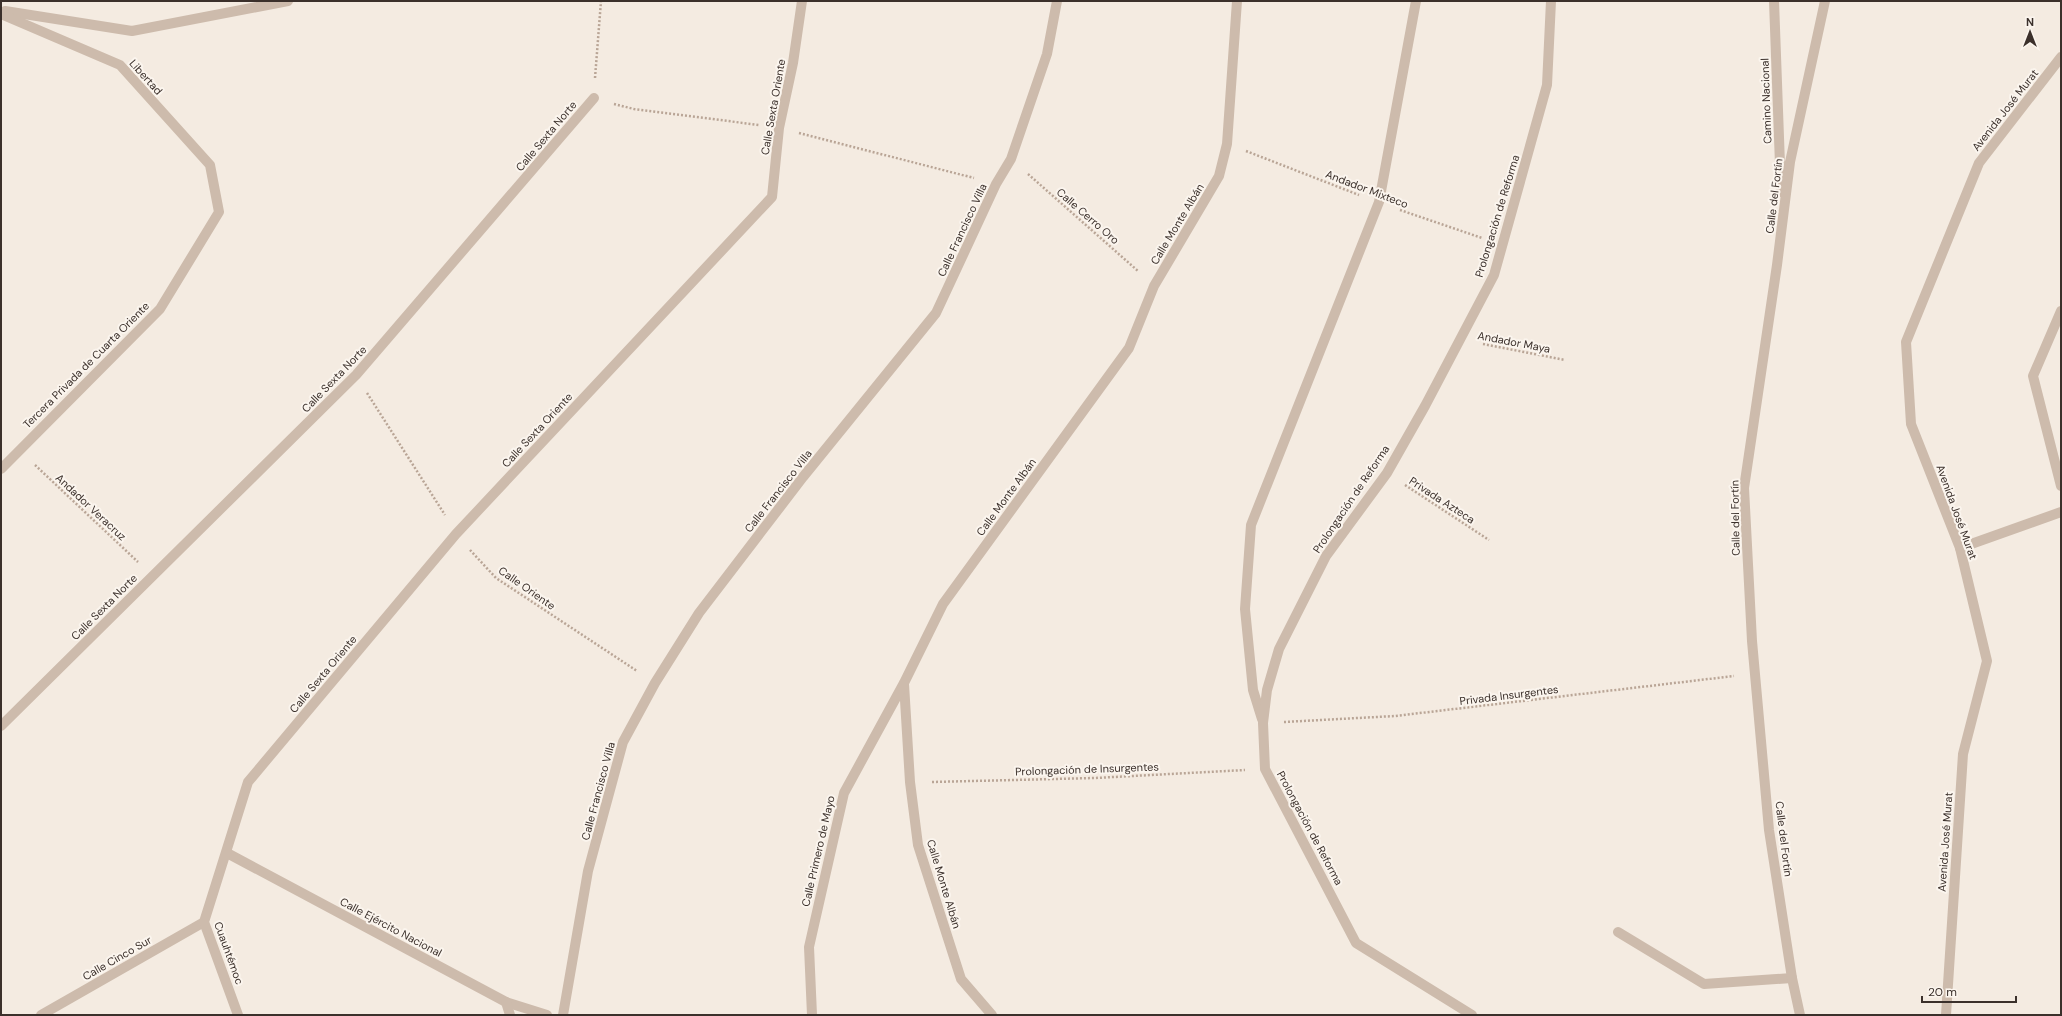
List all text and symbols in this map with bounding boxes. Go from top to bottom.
north arrow [2010,12,2050,52]
text: N [2026,15,2034,29]
street label: Libertad [126,56,166,98]
street label: Calle Sexta Oriente [758,58,788,156]
street label: Camino Nacional [1758,58,1774,144]
street label: Avenida José Murat [1969,66,2041,154]
street label: Calle Sexta Norte [512,98,580,174]
street label: Prolongación de Reforma [1472,153,1522,279]
street label: Calle del Fortín [1762,158,1786,234]
street label: Andador Mixteco [1324,167,1410,211]
street label: Calle Francisco Villa [934,181,990,279]
street label: Calle Monte Albán [1147,181,1207,267]
street label: Calle Cerro Oro [1054,185,1122,247]
street label: Tercera Privada de Cuarta Oriente [20,299,152,431]
street label: Andador Maya [1476,328,1552,356]
street label: Calle Sexta Norte [299,343,369,415]
street label: Calle Sexta Oriente [499,390,575,470]
street label: Prolongación de Reforma [1310,442,1392,556]
street label: Calle Francisco Villa [741,447,815,535]
street label: Calle Monte Albán [973,456,1039,538]
street label: Avenida José Murat [1933,463,1981,561]
street label: Andador Veracruz [53,471,129,543]
street label: Privada Azteca [1407,474,1477,526]
street label: Calle del Fortín [1727,480,1743,556]
street label: Calle Oriente [496,563,558,613]
street label: Calle Sexta Norte [68,571,140,643]
street label: Calle Sexta Oriente [286,632,360,716]
street label: Privada Insurgentes [1459,682,1559,708]
street label: Calle Francisco Villa [578,740,618,842]
street label: Prolongación de Insurgentes [1015,759,1159,779]
street label: Prolongación de Reforma [1274,769,1346,887]
street label: Avenida José Murat [1935,792,1955,892]
street label: Calle Primero de Mayo [798,794,838,908]
street label: Calle del Fortín [1772,801,1796,877]
street label: Calle Monte Albán [924,838,964,930]
street label: Calle Ejército Nacional [338,894,444,960]
street label: Cuauhtémoc [211,920,247,986]
street label: Calle Cinco Sur [80,933,154,983]
scale bar [1922,978,2016,1004]
text: 20 m [1928,984,1957,1000]

